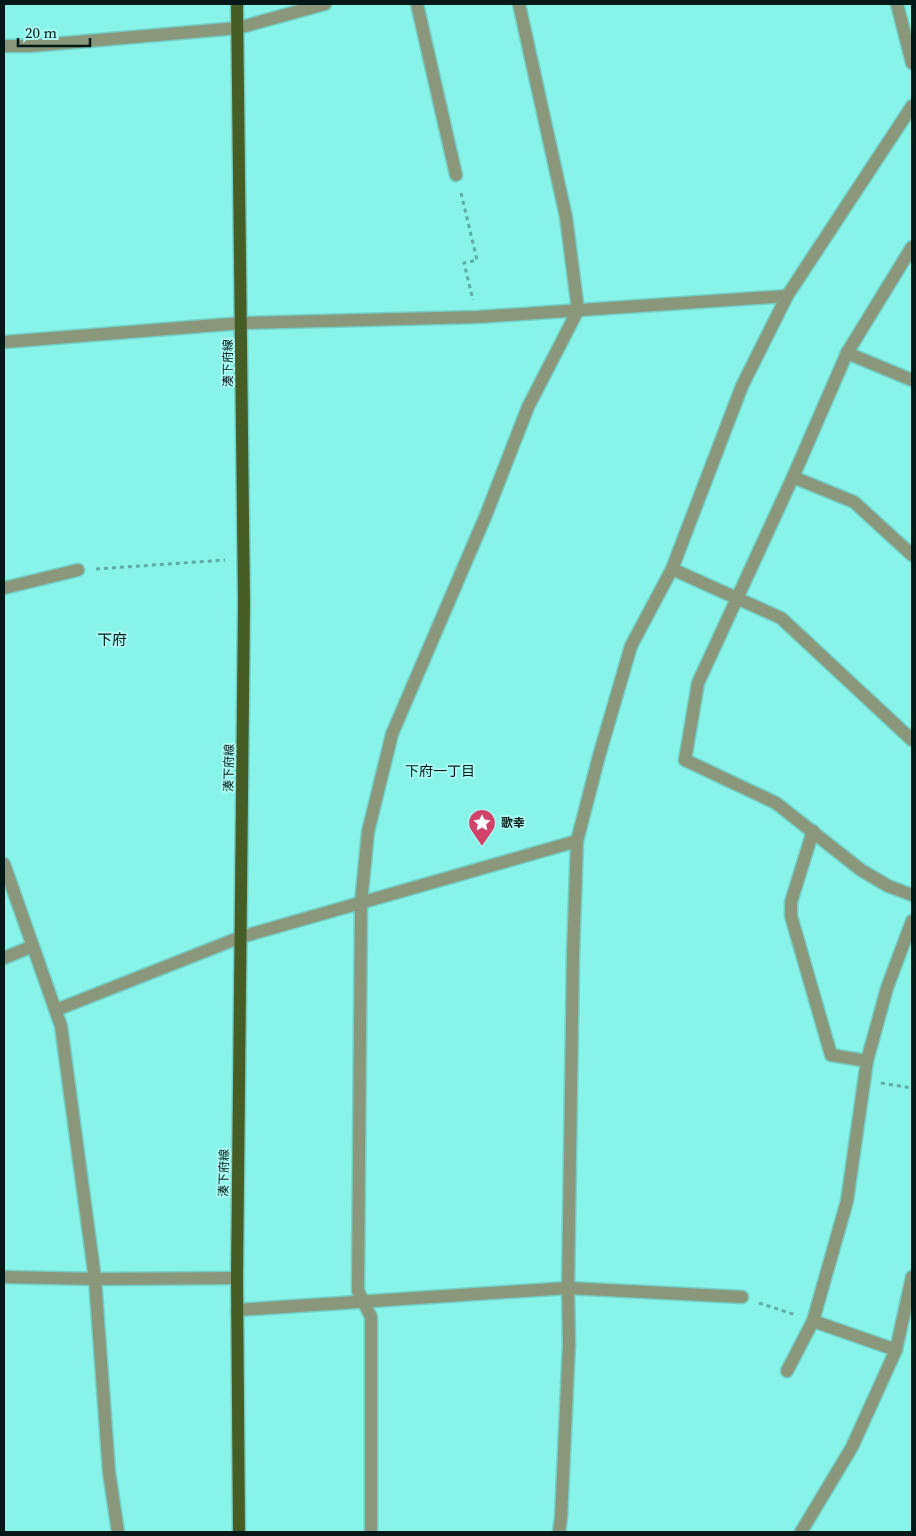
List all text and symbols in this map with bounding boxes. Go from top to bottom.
scale bar [18,15,90,47]
text: 20 m [25,22,57,43]
street label: 湊下府線 [220,339,236,387]
district label: 下府 [97,629,127,650]
street label: 湊下府線 [221,744,237,792]
district label: 下府一丁目 [405,761,475,781]
place icon: 歌幸 [467,808,497,847]
place label: 歌幸 [501,815,525,831]
street label: 湊下府線 [216,1149,232,1197]

